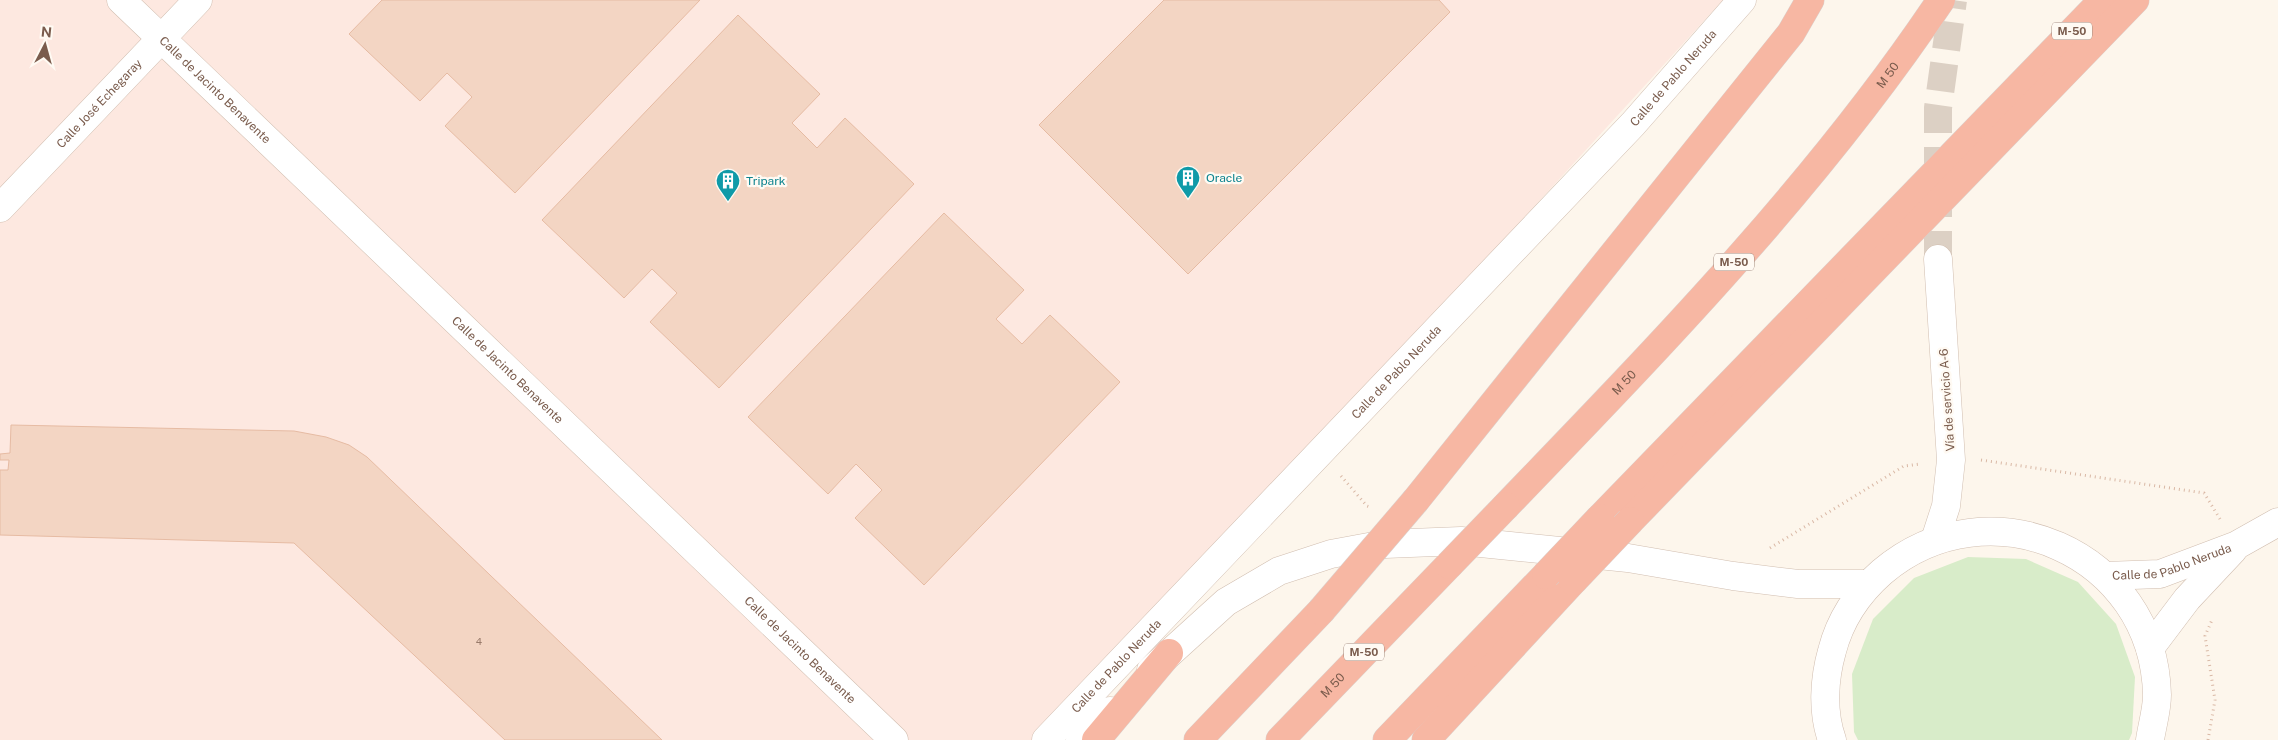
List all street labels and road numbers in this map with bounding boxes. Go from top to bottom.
road number: M-50 [2052,22,2092,40]
street label: Calle de Pablo Neruda [1627,27,1719,129]
street label: Calle de Jacinto Benavente [156,33,274,146]
street label: Calle José Echegaray [54,56,145,151]
street label: M 50 [1874,60,1902,91]
road number: M-50 [1714,253,1754,270]
street label: Calle de Jacinto Benavente [449,314,566,427]
street label: Calle de Pablo Neruda [1349,323,1444,422]
street label: Vía de servicio A-6 [1936,348,1958,452]
street label: M 50 [1609,367,1639,398]
street label: Calle de Pablo Neruda [2112,541,2233,583]
street label: Calle de Jacinto Benavente [741,594,859,707]
street label: Calle de Pablo Neruda [1069,617,1164,716]
road number: M-50 [1344,644,1384,660]
street label: M 50 [1318,670,1348,700]

